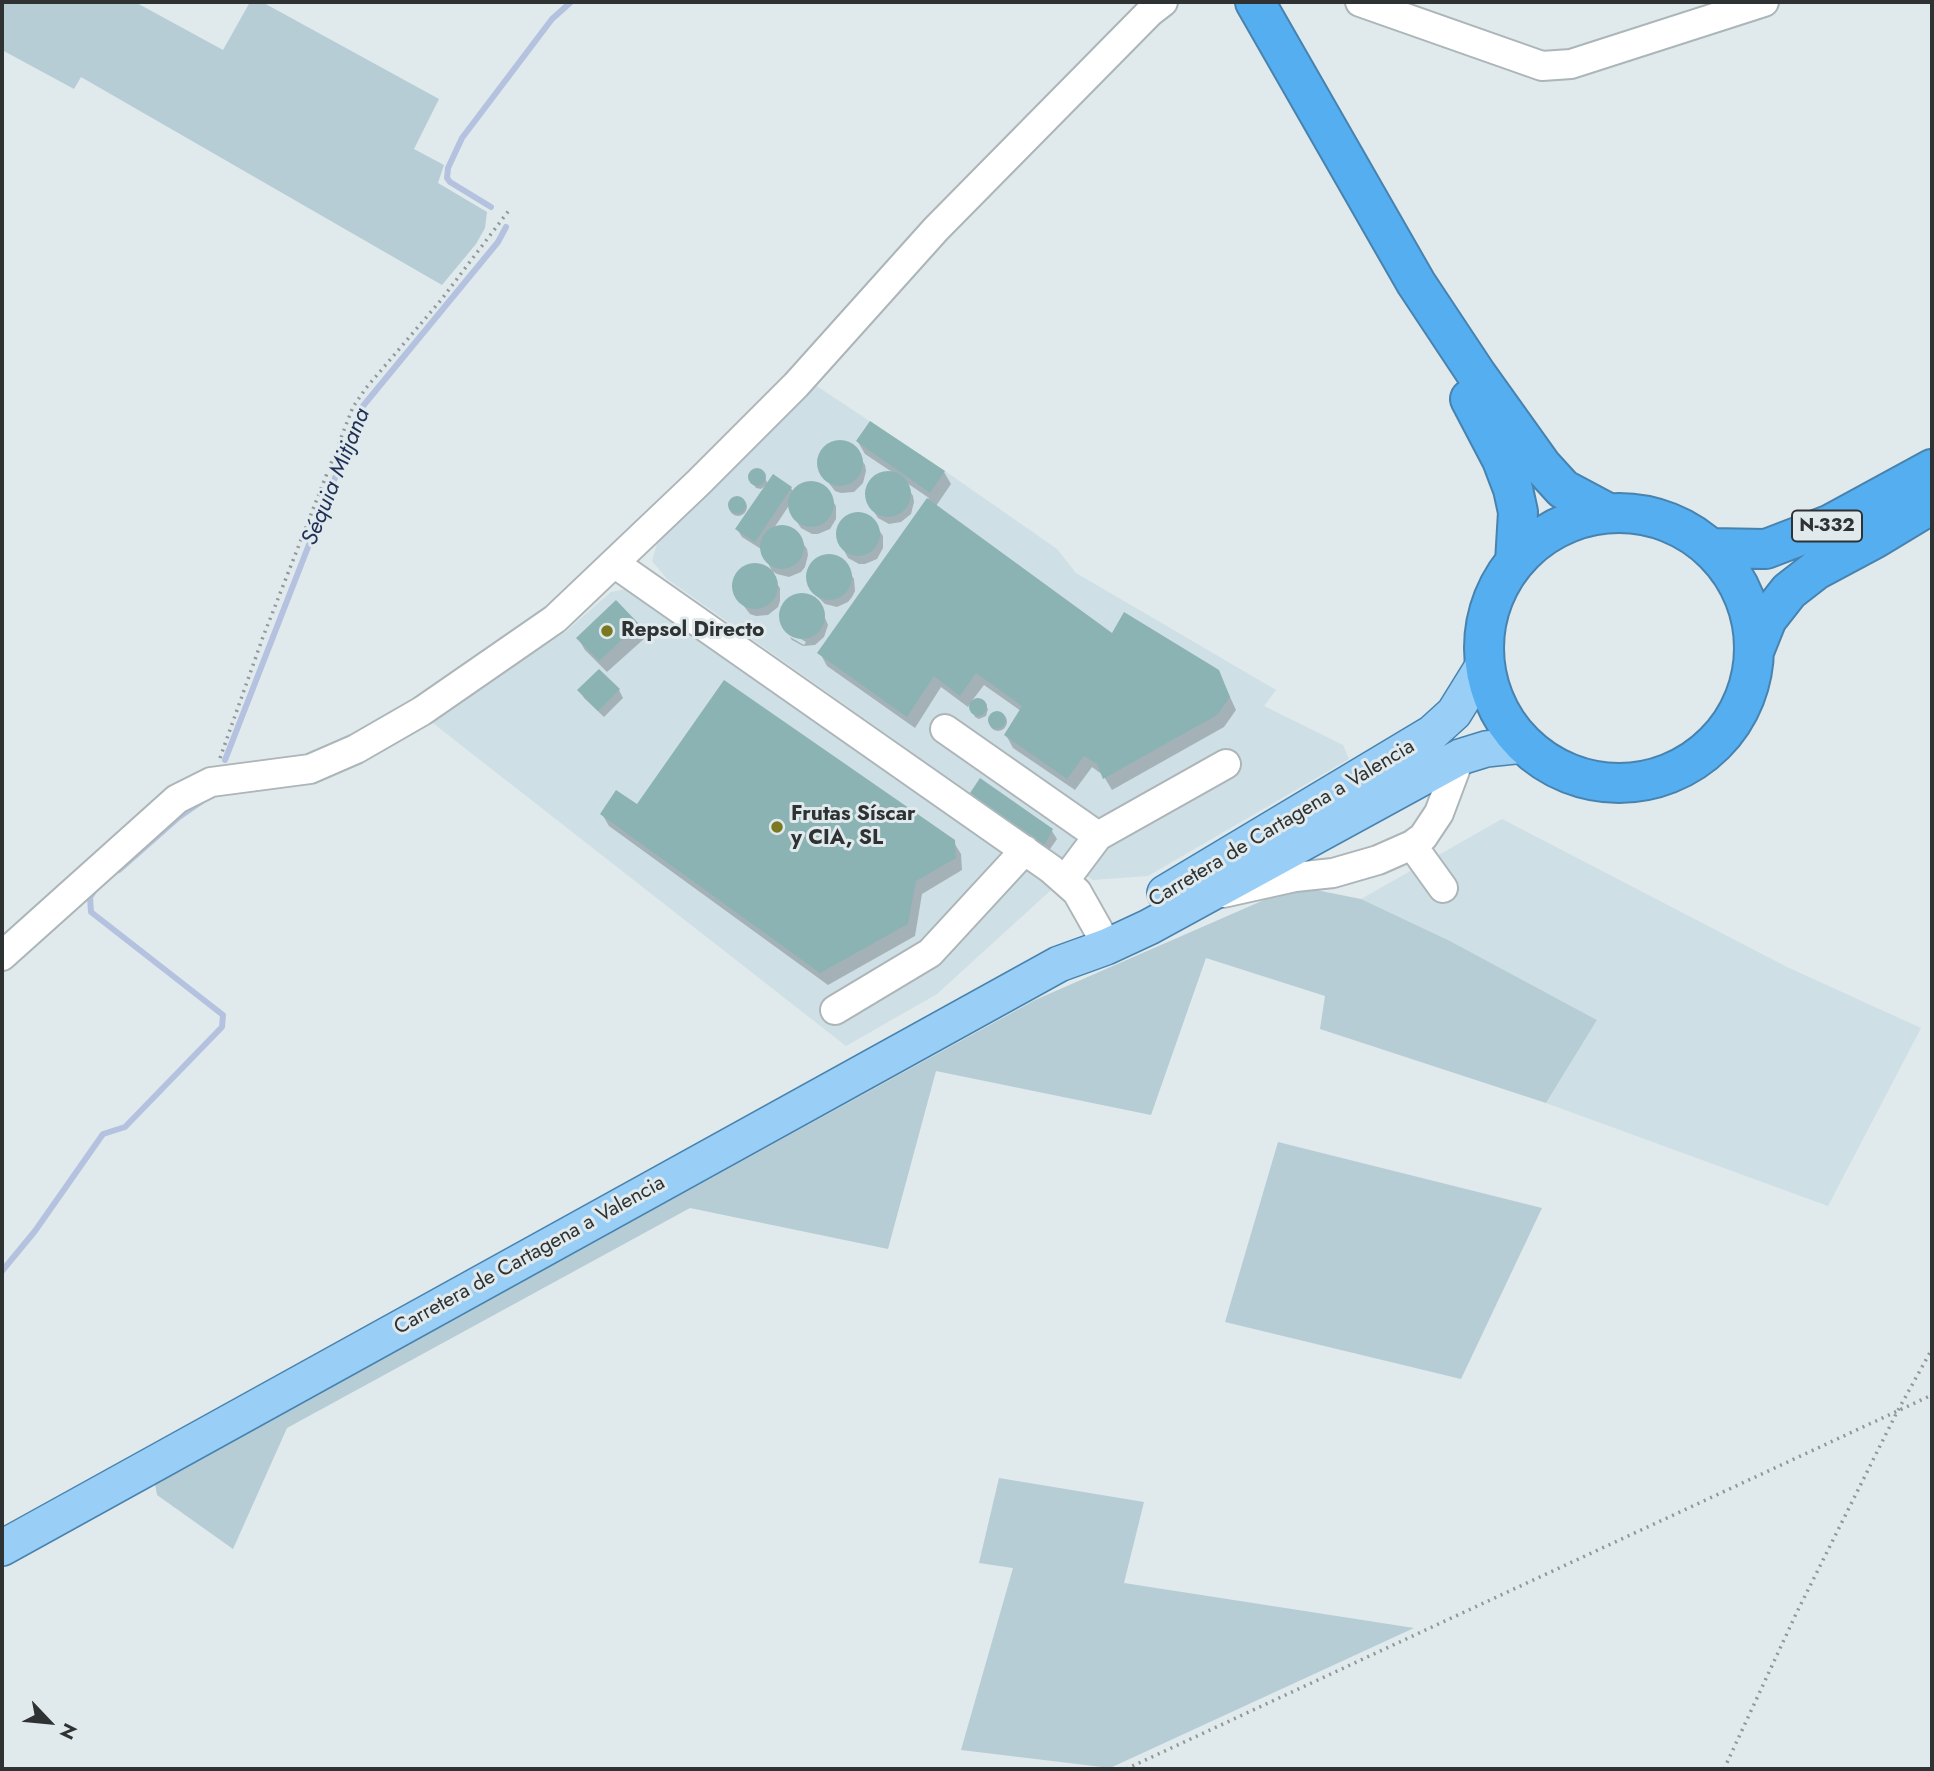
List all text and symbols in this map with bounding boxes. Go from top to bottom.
water label: Séquia Mitjana [297,404,377,550]
road number: N-332 [1792,510,1862,541]
place label: Repsol Directo [621,618,764,644]
marker: Repsol Directo [599,623,615,639]
street label: Carretera de Cartagena a Valencia [1145,735,1419,913]
place label: Frutas Síscar y CIA, SL [791,802,916,852]
marker: Frutas Síscar y CIA, SL [769,819,785,835]
street label: Carretera de Cartagena a Valencia [390,1171,670,1341]
north arrow [14,1687,84,1757]
text: N [53,1719,84,1744]

